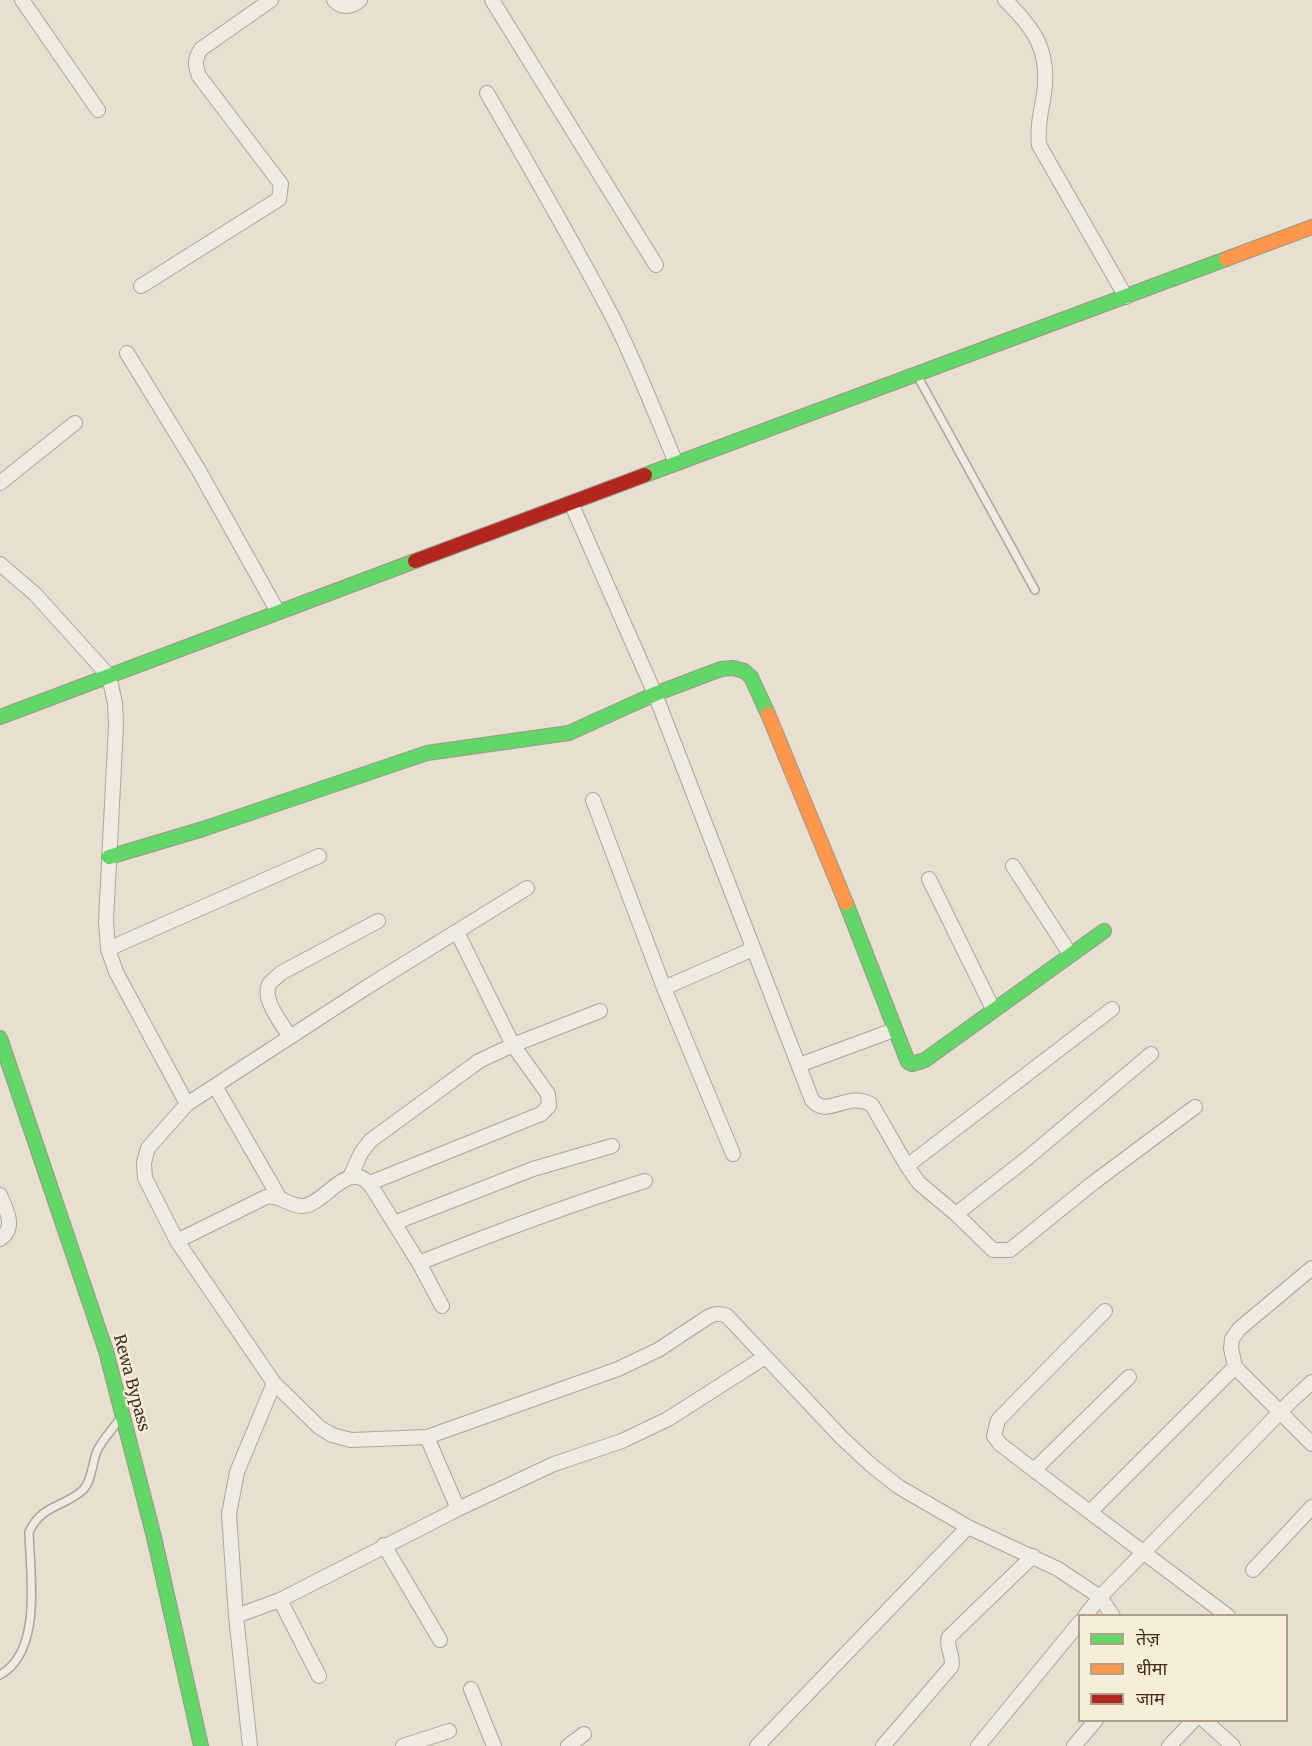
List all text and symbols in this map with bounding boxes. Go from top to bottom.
street label: Rewa Bypass [109,1332,153,1434]
legend [1078,1614,1288,1722]
text: तेज़ [1136,1627,1160,1650]
text: धीमा [1136,1657,1167,1680]
text: जाम [1136,1687,1165,1710]

